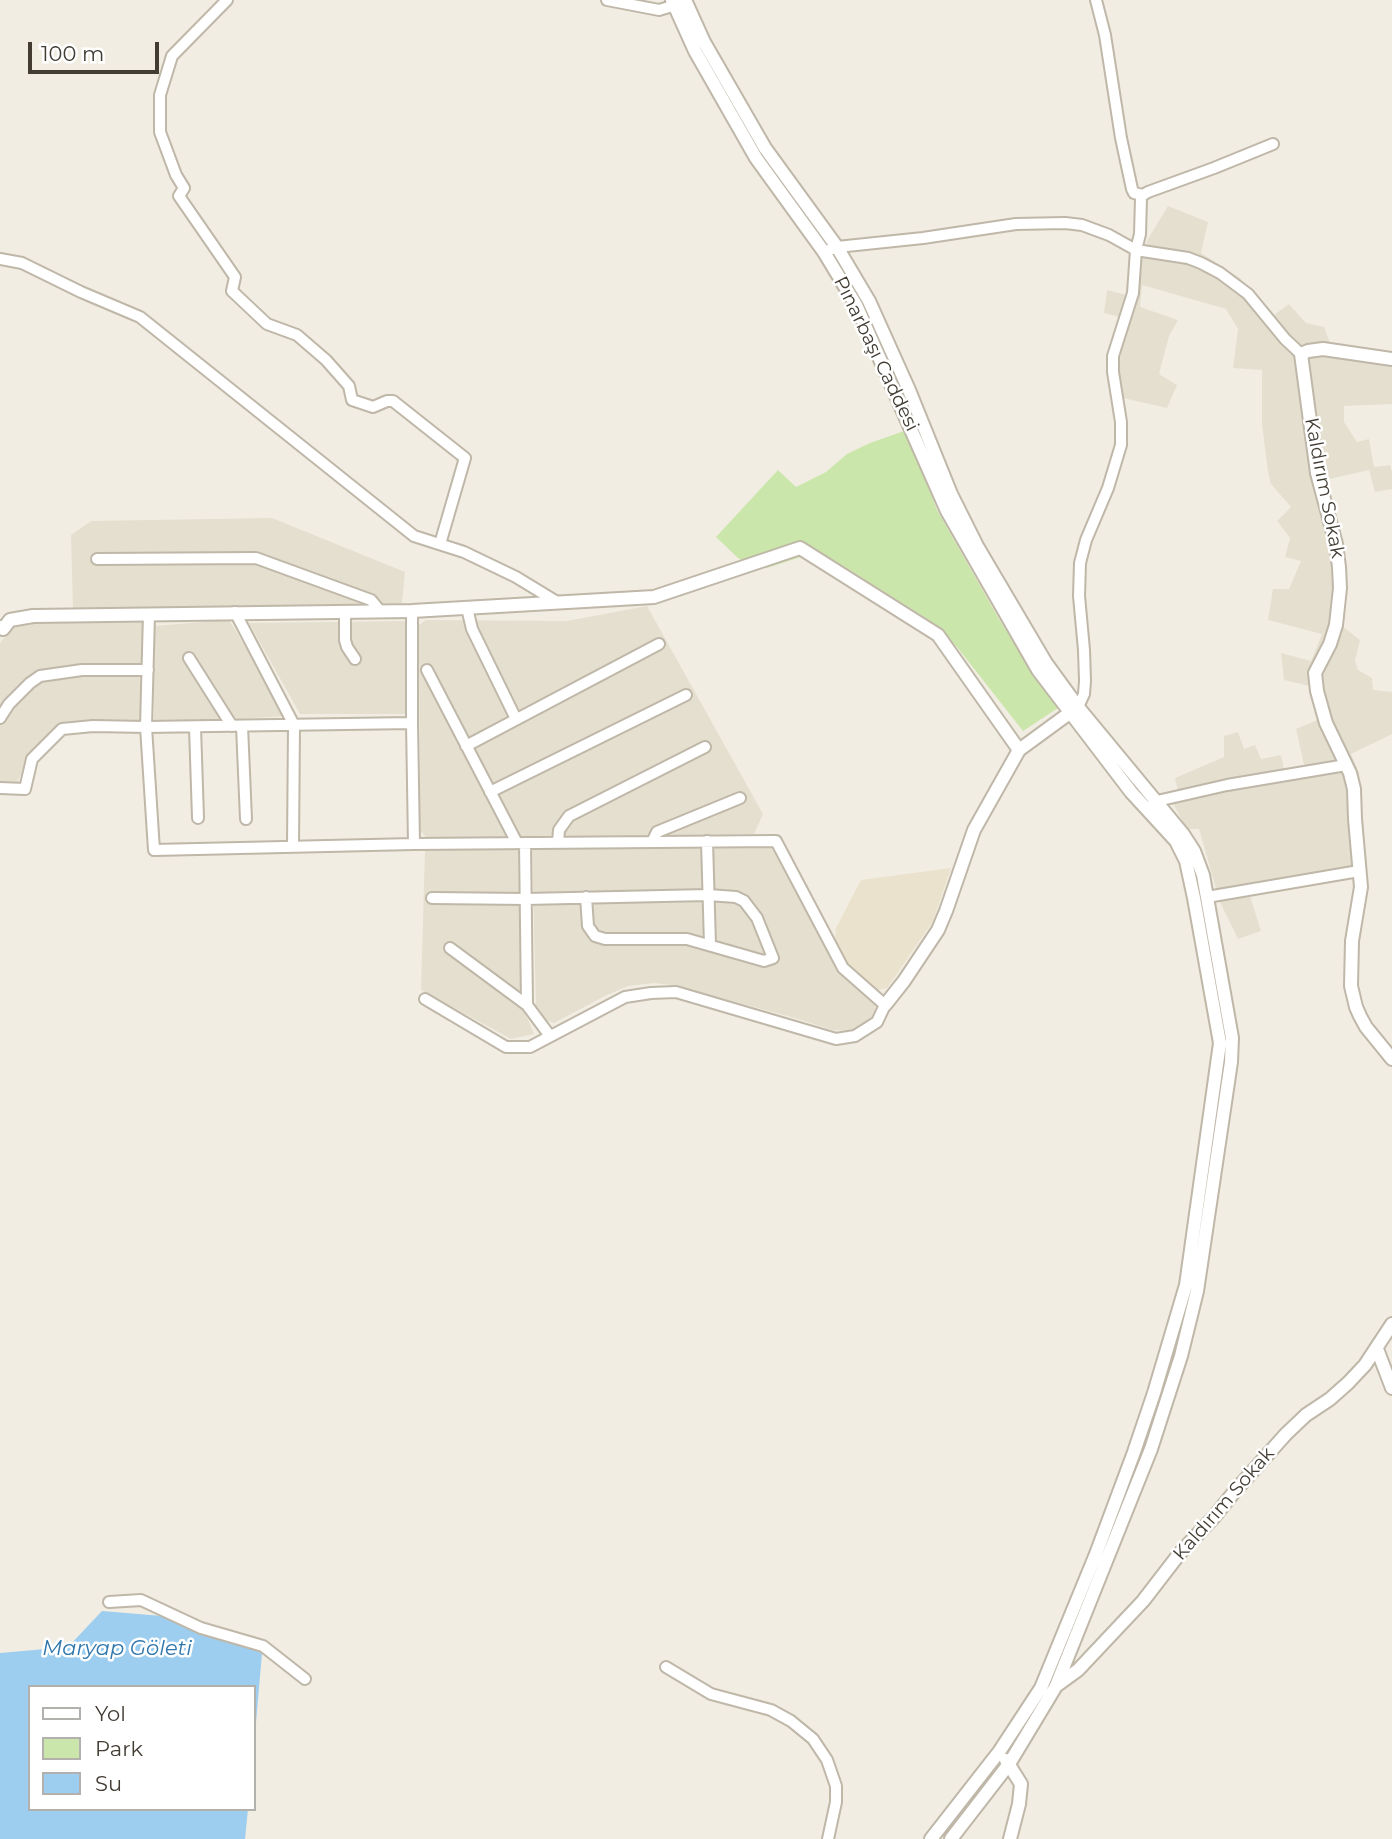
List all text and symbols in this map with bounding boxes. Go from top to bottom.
scale bar [32,28,163,72]
text: 100 m [41,41,104,66]
street label: Pınarbaşı Caddesi [829,273,923,435]
street label: Kaldırım Sokak [1299,416,1349,560]
street label: Kaldırım Sokak [1169,1443,1279,1565]
water label: Maryap Göleti [42,1636,192,1662]
legend [28,1685,256,1811]
text: Yol [95,1701,126,1726]
text: Park [95,1736,143,1761]
text: Su [95,1771,122,1796]

